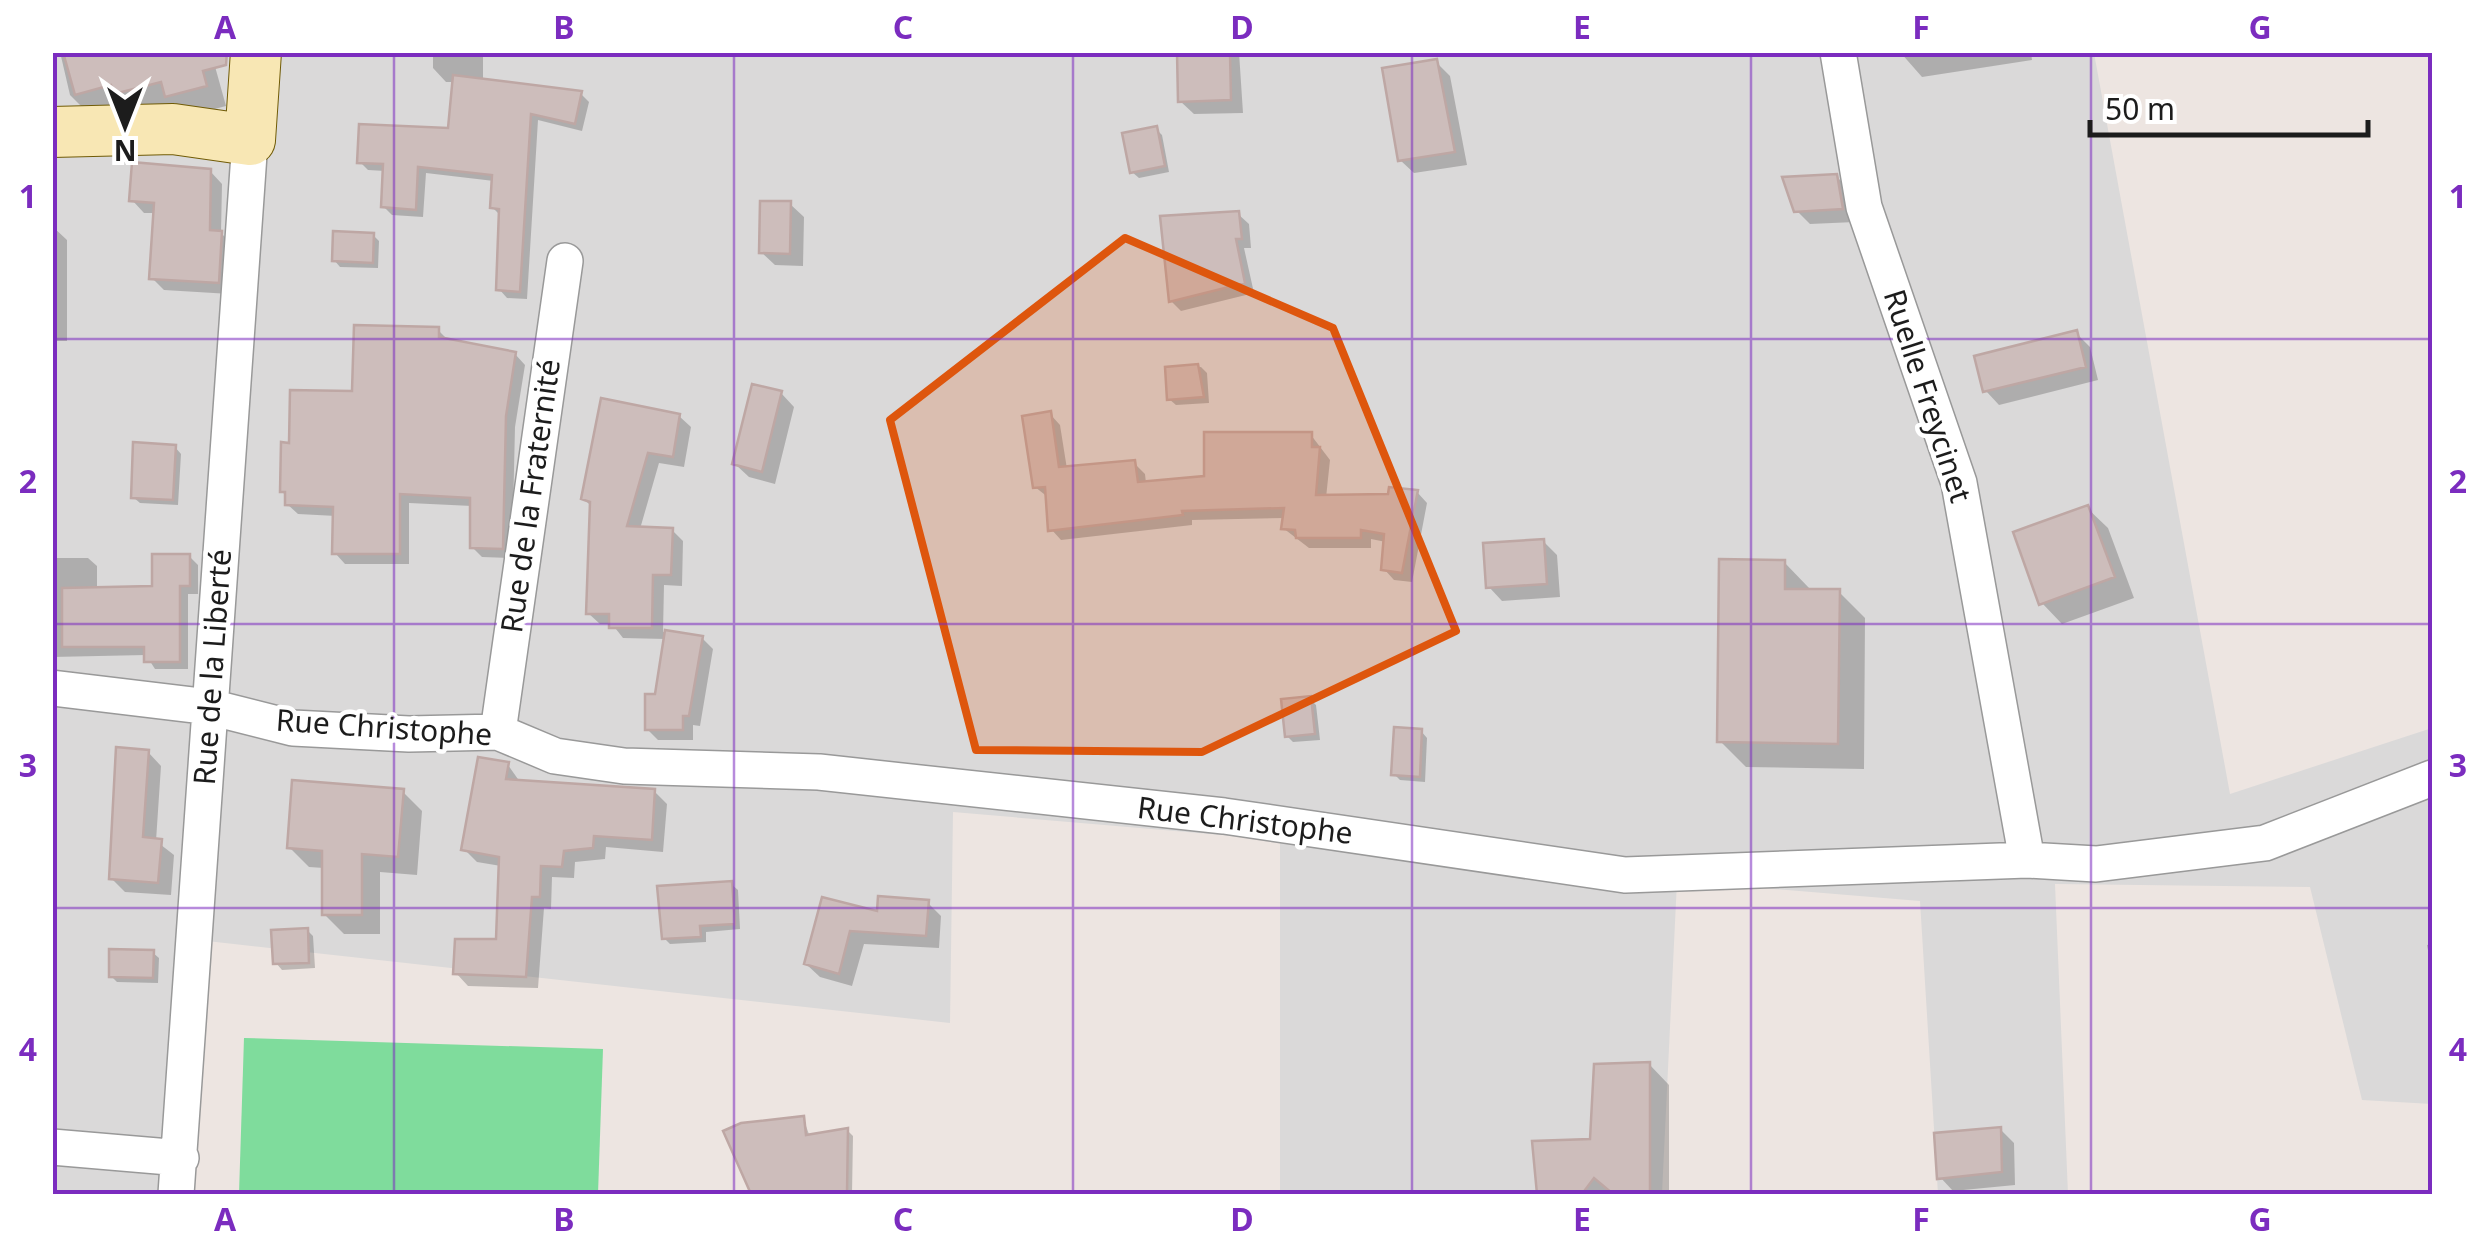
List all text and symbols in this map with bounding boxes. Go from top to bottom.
text: A [214,5,237,48]
text: B [553,5,575,48]
text: C [893,5,913,48]
text: D [1230,5,1254,48]
text: E [1573,5,1591,48]
text: F [1912,5,1930,48]
text: G [2248,5,2272,48]
north arrow [75,75,175,175]
scale bar [2090,75,2368,137]
text: 50 m [2105,88,2175,129]
text: N [114,132,136,170]
text: 1 [19,174,37,217]
text: 1 [2449,174,2467,217]
street label: Ruelle Freycinet [1875,284,1982,507]
street label: Rue de la Fraternité [490,356,569,635]
text: 2 [19,459,37,502]
text: 2 [2449,459,2467,502]
street label: Rue de la Liberté [183,548,240,786]
street label: Rue Christophe [275,698,494,755]
text: 3 [19,743,37,786]
text: 3 [2449,743,2467,786]
street label: Rue Christophe [1135,786,1355,853]
text: 4 [19,1027,37,1070]
text: 4 [2449,1027,2467,1070]
text: A [214,1197,237,1240]
text: B [553,1197,575,1240]
text: C [893,1197,913,1240]
text: D [1230,1197,1254,1240]
text: E [1573,1197,1591,1240]
text: F [1912,1197,1930,1240]
text: G [2248,1197,2272,1240]

